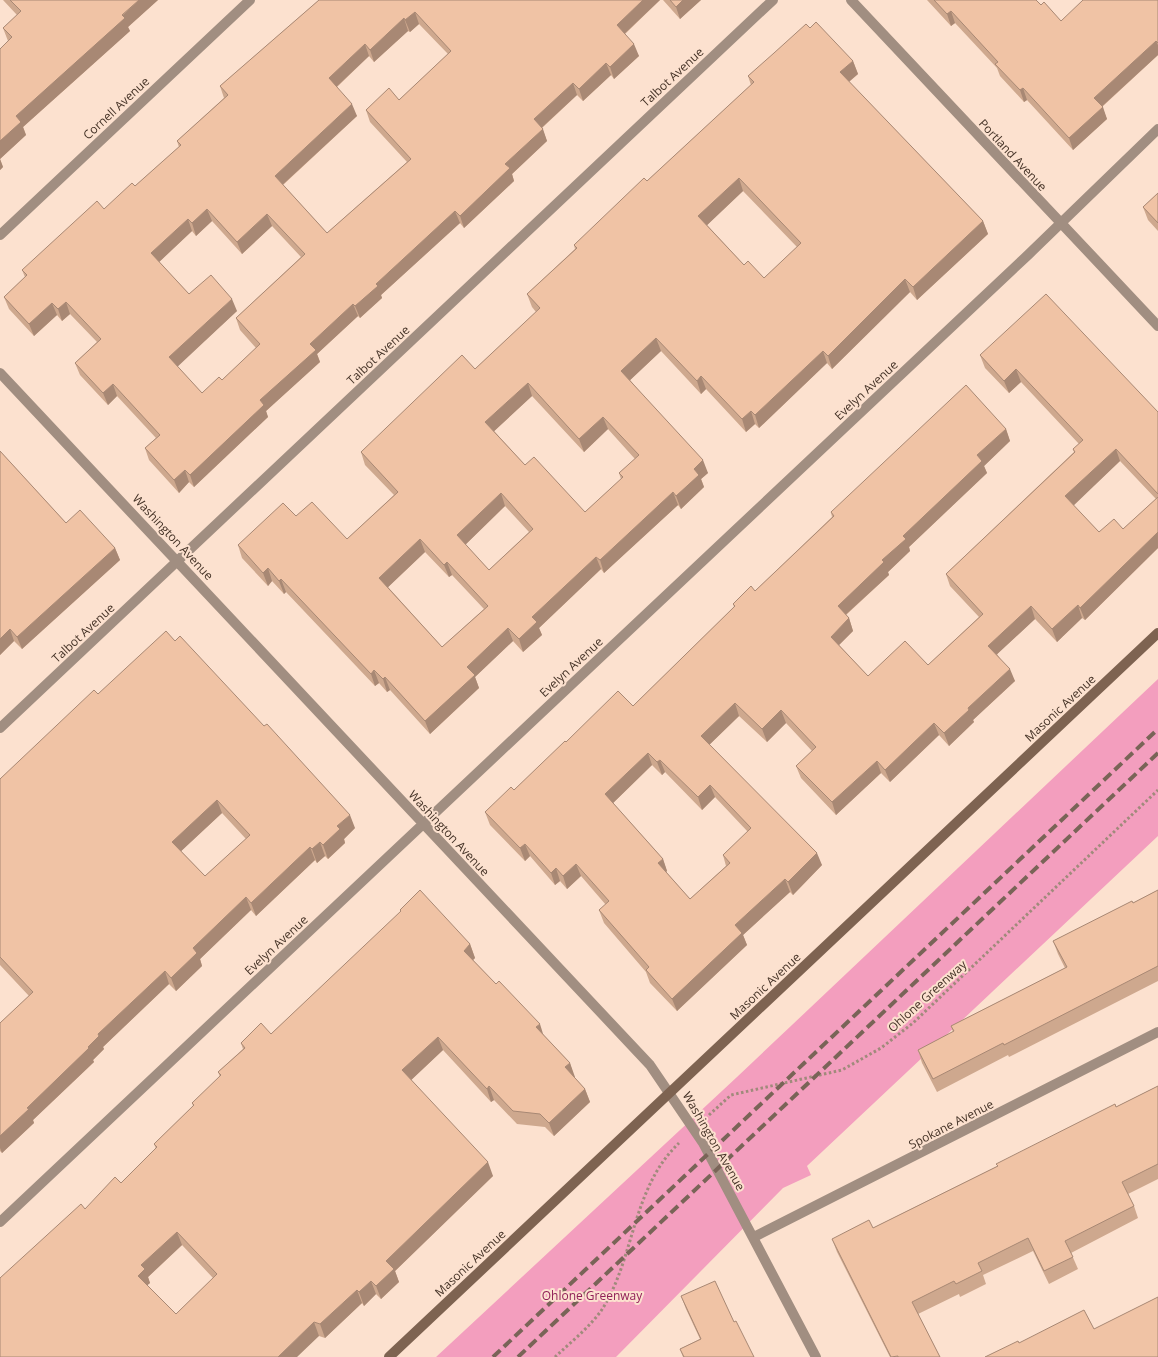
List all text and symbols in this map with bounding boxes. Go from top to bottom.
street label: Talbot Avenue [637,43,707,111]
street label: Cornell Avenue [79,73,153,143]
street label: Portland Avenue [975,115,1051,195]
street label: Talbot Avenue [343,321,413,389]
street label: Evelyn Avenue [831,356,901,424]
street label: Washington Avenue [129,490,217,584]
street label: Talbot Avenue [48,599,118,667]
street label: Evelyn Avenue [536,633,606,701]
street label: Masonic Avenue [1021,670,1099,745]
street label: Washington Avenue [405,786,493,880]
street label: Evelyn Avenue [241,911,311,979]
street label: Masonic Avenue [726,948,804,1023]
street label: Ohlone Greenway [884,955,971,1036]
street label: Washington Avenue [679,1088,749,1194]
street label: Spokane Avenue [906,1095,997,1153]
street label: Masonic Avenue [431,1225,509,1300]
park label: Ohlone Greenway [542,1287,643,1304]

